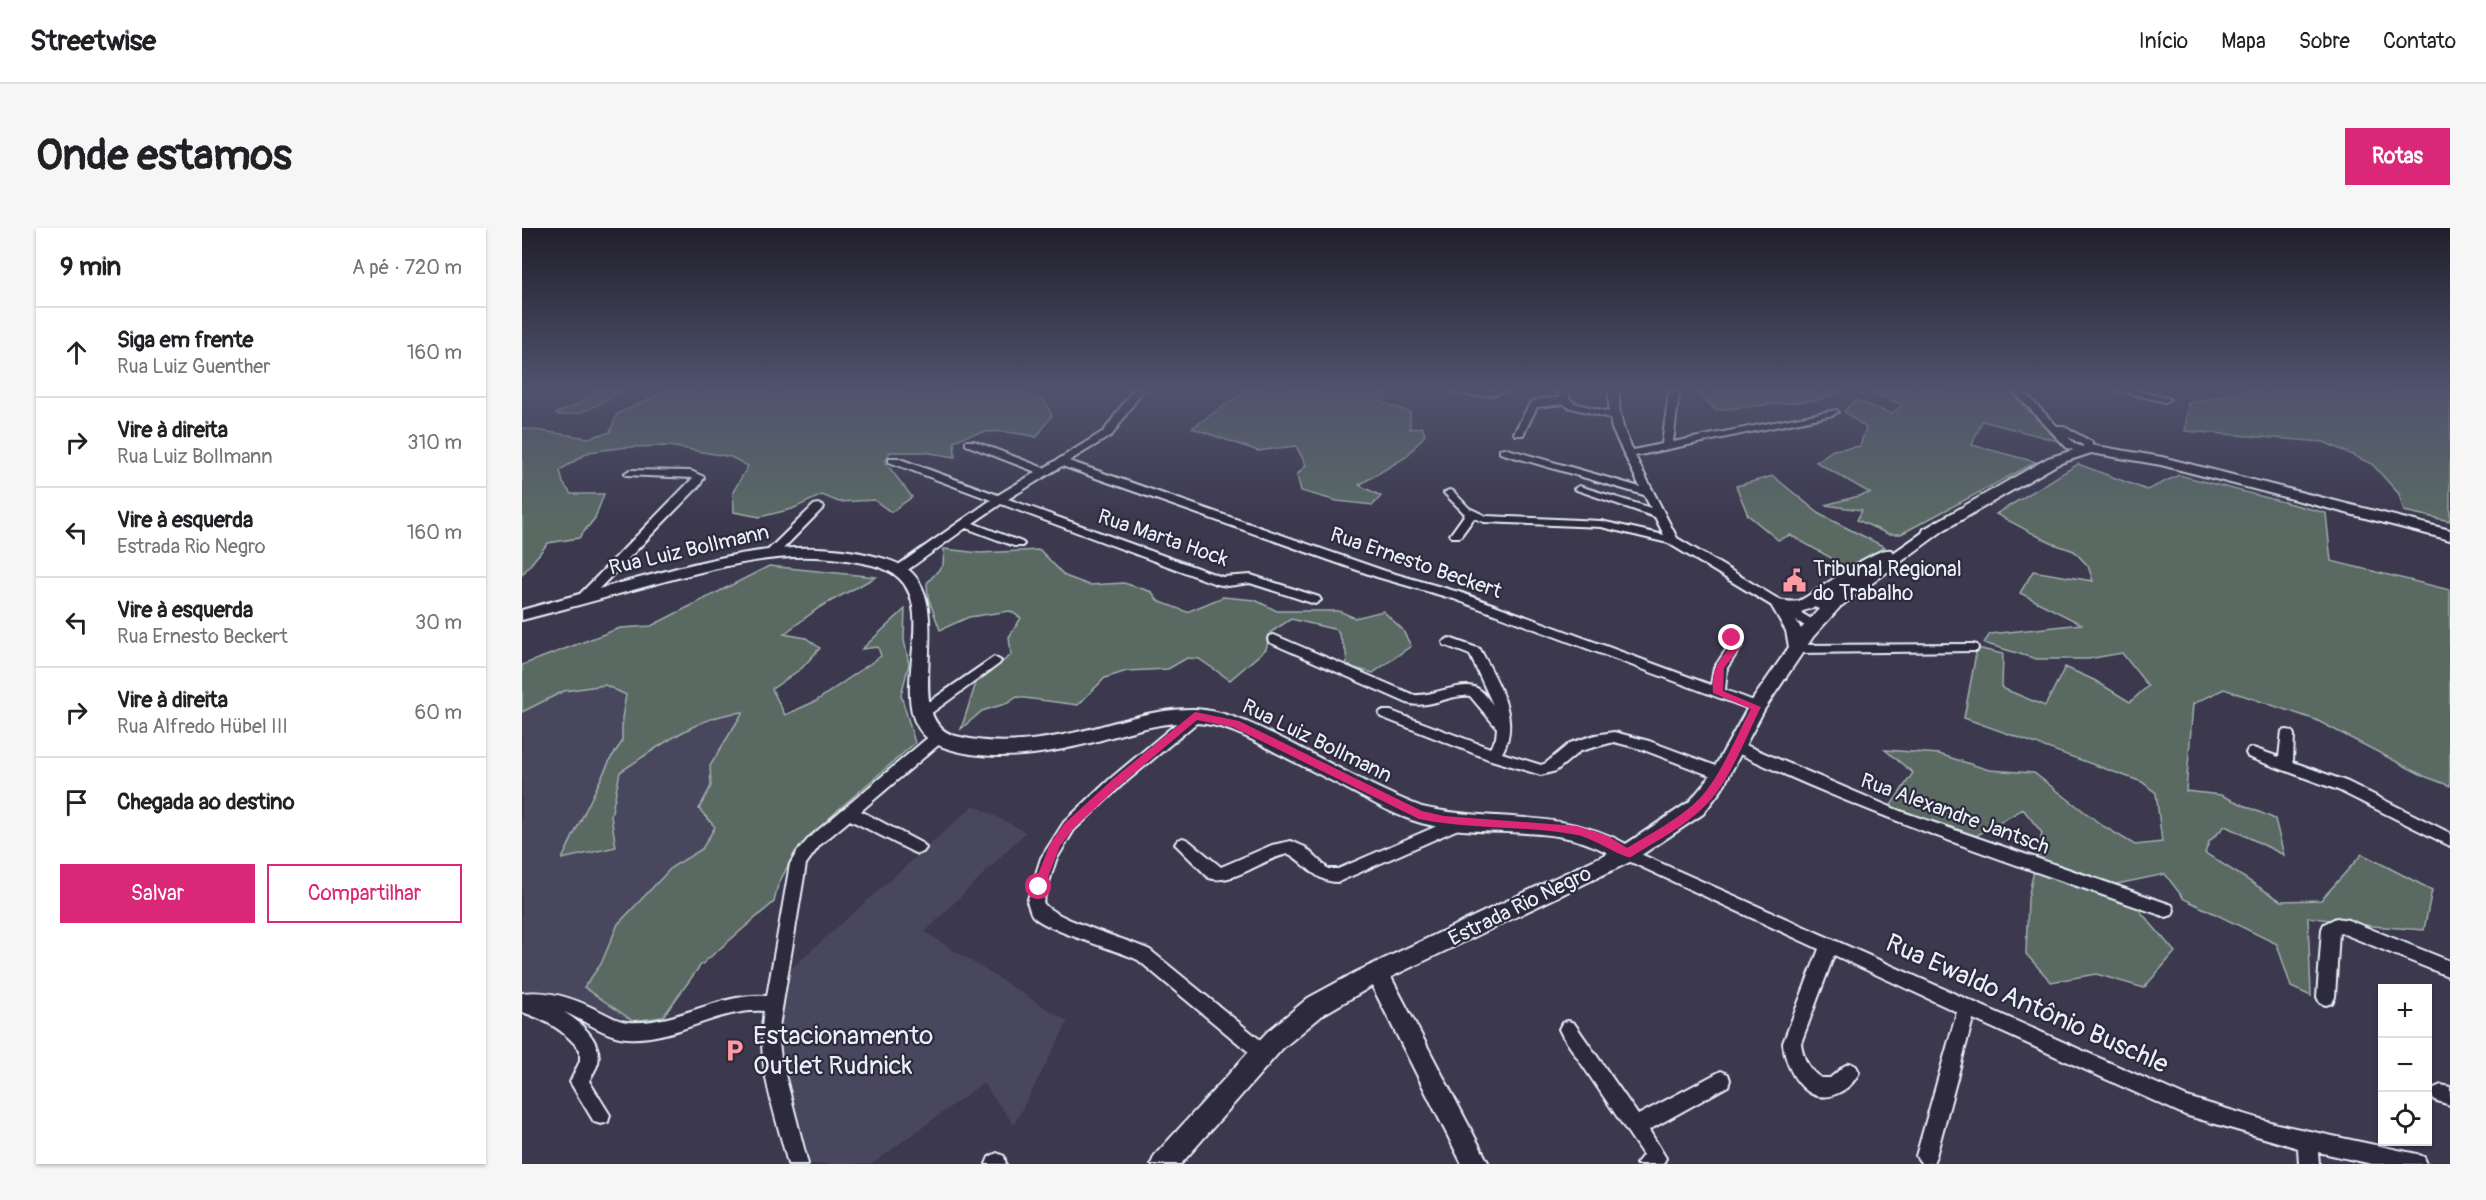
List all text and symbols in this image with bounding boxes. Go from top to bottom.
text: Streetwise [30,24,156,59]
text: Início [2139,28,2188,55]
text: Mapa [2221,28,2266,55]
text: Sobre [2299,28,2350,55]
text: Contato [2383,28,2456,55]
button: Rotas [2345,128,2450,185]
text: Onde estamos [36,130,292,182]
text: 9 min [60,251,121,283]
text: A pé · 720 m [352,255,462,280]
text: Siga em frente [117,326,253,354]
icon: ahead [60,336,93,369]
text: 160 m [407,340,462,365]
text: Rua Luiz Guenther [117,354,270,379]
text: Vire à direita [117,416,228,444]
icon: right [60,426,93,459]
text: 310 m [407,430,462,455]
text: Rua Luiz Bollmann [117,444,273,469]
street label: Rua Marta Hock [1094,503,1232,573]
text: Vire à esquerda [117,506,253,534]
icon: left [60,516,93,549]
street label: Rua Luiz Bollmann [606,518,772,582]
text: 160 m [407,520,462,545]
street label: Rua Ernesto Beckert [1327,521,1506,605]
text: Estrada Rio Negro [117,534,265,559]
place label: Tribunal Regional do Trabalho [1813,556,1962,607]
public building icon: Tribunal Regional do Trabalho [1782,568,1808,594]
text: Vire à esquerda [117,596,253,624]
icon: left [60,606,93,639]
text: 30 m [415,610,462,635]
text: Rua Ernesto Beckert [117,624,288,649]
route end [1718,624,1744,650]
text: Vire à direita [117,686,228,714]
street label: Rua Luiz Bollmann [1238,693,1396,789]
icon: right [60,696,93,729]
text: 60 m [415,700,462,725]
text: Rua Alfredo Hübel III [117,714,288,739]
street label: Rua Alexandre Jantsch [1857,767,2053,861]
icon: arrive [60,786,93,819]
text: Chegada ao destino [117,788,295,816]
street label: Estrada Rio Negro [1444,860,1596,952]
button: Salvar [60,864,255,923]
button: Compartilhar [267,864,462,923]
route start [1025,873,1051,899]
street label: Rua Ewaldo Antônio Buschle [1881,927,2173,1081]
map controls [2378,984,2432,1146]
button: + [2378,984,2432,1038]
place label: Estacionamento Outlet Rudnick [753,1020,933,1082]
parking icon: Estacionamento Outlet Rudnick [722,1038,748,1064]
button: − [2378,1038,2432,1092]
button: locate [2378,1092,2432,1146]

